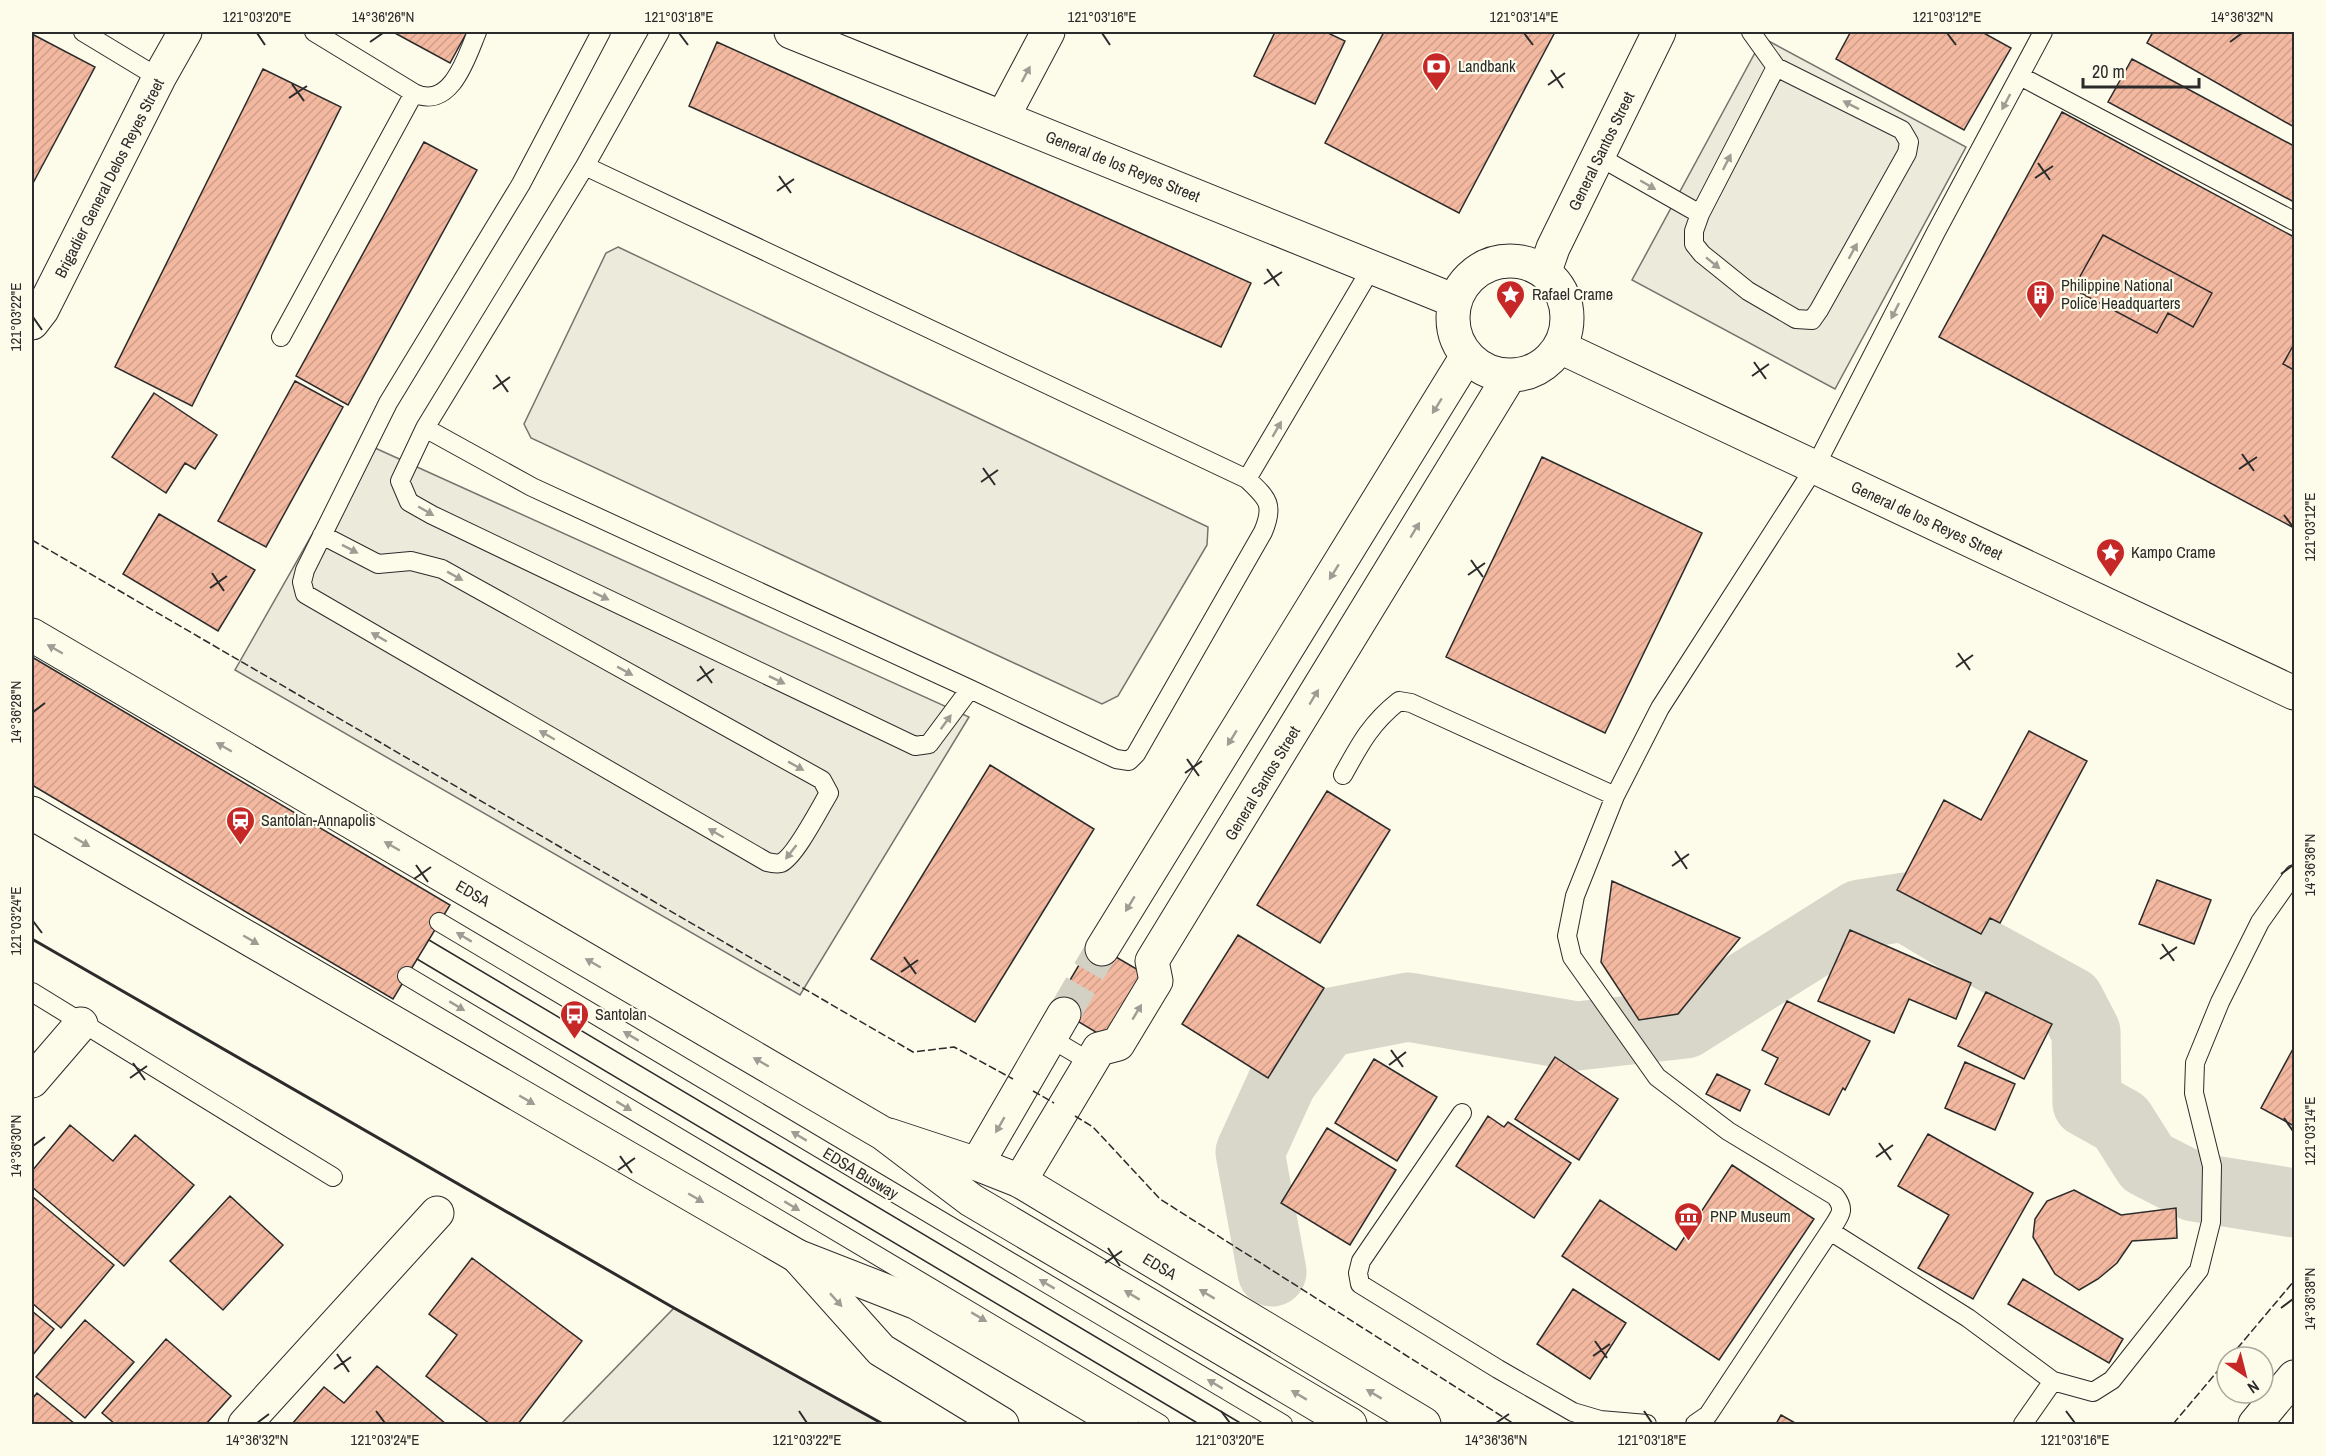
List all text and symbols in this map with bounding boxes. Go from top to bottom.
text: 121°03'20"E [223,6,291,27]
text: 14°36'26"N [352,6,414,27]
text: 121°03'18"E [645,6,713,27]
text: 121°03'16"E [1068,6,1136,27]
text: 121°03'14"E [1490,6,1558,27]
text: 121°03'12"E [1913,6,1981,27]
text: 14°36'32"N [2211,6,2273,27]
bank icon: Landbank [1421,50,1453,92]
scale bar [2083,51,2198,89]
place label: Landbank [1458,55,1516,77]
text: 20 m [2092,59,2125,84]
one-way arrow [1021,66,1031,83]
street label: Brigadier General Delos Reyes Street [49,74,169,281]
street label: General Santos Street [1563,88,1639,214]
one-way arrow [2001,93,2011,110]
one-way arrow [1842,100,1859,110]
street label: General de los Reyes Street [1042,125,1204,207]
one-way arrow [1722,154,1732,171]
one-way arrow [1640,180,1657,190]
one-way arrow [1847,243,1858,259]
one-way arrow [1706,257,1721,269]
place label: Philippine National Police Headquarters [2061,274,2181,314]
place icon: Rafael Crame [1495,278,1527,320]
building icon: Philippine National Police Headquarters [2024,278,2056,320]
text: 121°03'22"E [5,283,26,351]
place label: Rafael Crame [1532,283,1613,305]
one-way arrow [1890,303,1900,320]
one-way arrow [1431,398,1442,414]
one-way arrow [1271,421,1282,437]
street label: General de los Reyes Street [1848,475,2007,565]
text: 121°03'12"E [2299,493,2320,561]
one-way arrow [418,506,435,516]
one-way arrow [1410,522,1421,538]
place icon: Kampo Crame [2094,536,2126,578]
place label: Kampo Crame [2131,541,2216,563]
one-way arrow [341,544,359,554]
one-way arrow [1329,564,1340,580]
one-way arrow [447,571,464,581]
one-way arrow [593,592,610,601]
one-way arrow [371,632,387,643]
one-way arrow [47,643,63,654]
one-way arrow [617,666,634,676]
one-way arrow [769,676,786,685]
text: 14°36'28"N [5,681,26,743]
one-way arrow [1309,689,1320,705]
one-way arrow [940,714,952,729]
street label: General Santos Street [1219,721,1305,844]
one-way arrow [539,730,556,740]
one-way arrow [1226,730,1237,746]
one-way arrow [215,742,232,752]
one-way arrow [788,761,805,771]
station icon: Santolan-Annapolis [224,804,256,846]
place label: Santolan-Annapolis [261,809,376,831]
one-way arrow [707,828,724,838]
text: 14°36'36"N [2299,834,2320,896]
one-way arrow [74,837,90,848]
one-way arrow [384,840,400,851]
one-way arrow [785,844,798,860]
street label: EDSA [452,875,494,912]
text: 121°03'24"E [5,887,26,955]
one-way arrow [1124,896,1135,912]
one-way arrow [456,931,472,942]
one-way arrow [243,935,260,945]
one-way arrow [585,958,601,969]
bus stop icon: Santolan [558,998,590,1040]
one-way arrow [449,1001,466,1011]
place label: Santolan [595,1003,647,1025]
one-way arrow [1132,1004,1143,1020]
one-way arrow [623,1031,639,1042]
one-way arrow [752,1057,769,1067]
one-way arrow [519,1095,535,1106]
text: 121°03'14"E [2299,1097,2320,1165]
one-way arrow [616,1101,633,1111]
text: 14°36'30"N [5,1115,26,1177]
one-way arrow [995,1117,1006,1133]
one-way arrow [790,1131,807,1141]
street label: EDSA Busway [819,1142,903,1204]
one-way arrow [688,1193,705,1203]
museum icon: PNP Museum [1673,1200,1705,1242]
one-way arrow [784,1201,801,1211]
place label: PNP Museum [1710,1205,1791,1227]
street label: EDSA [1139,1247,1181,1285]
text: 14°36'38"N [2299,1268,2320,1330]
one-way arrow [1039,1278,1055,1289]
one-way arrow [1199,1288,1215,1299]
one-way arrow [1123,1290,1140,1300]
one-way arrow [829,1292,842,1307]
one-way arrow [971,1312,988,1322]
north arrow [2215,1345,2275,1405]
text: N [2243,1376,2264,1399]
one-way arrow [1207,1378,1223,1389]
one-way arrow [1366,1389,1382,1400]
one-way arrow [1291,1390,1308,1400]
text: 14°36'32"N [226,1429,288,1450]
text: 121°03'24"E [351,1429,419,1450]
text: 121°03'22"E [773,1429,841,1450]
text: 121°03'20"E [1196,1429,1264,1450]
text: 14°36'36"N [1465,1429,1527,1450]
text: 121°03'18"E [1618,1429,1686,1450]
text: 121°03'16"E [2041,1429,2109,1450]

